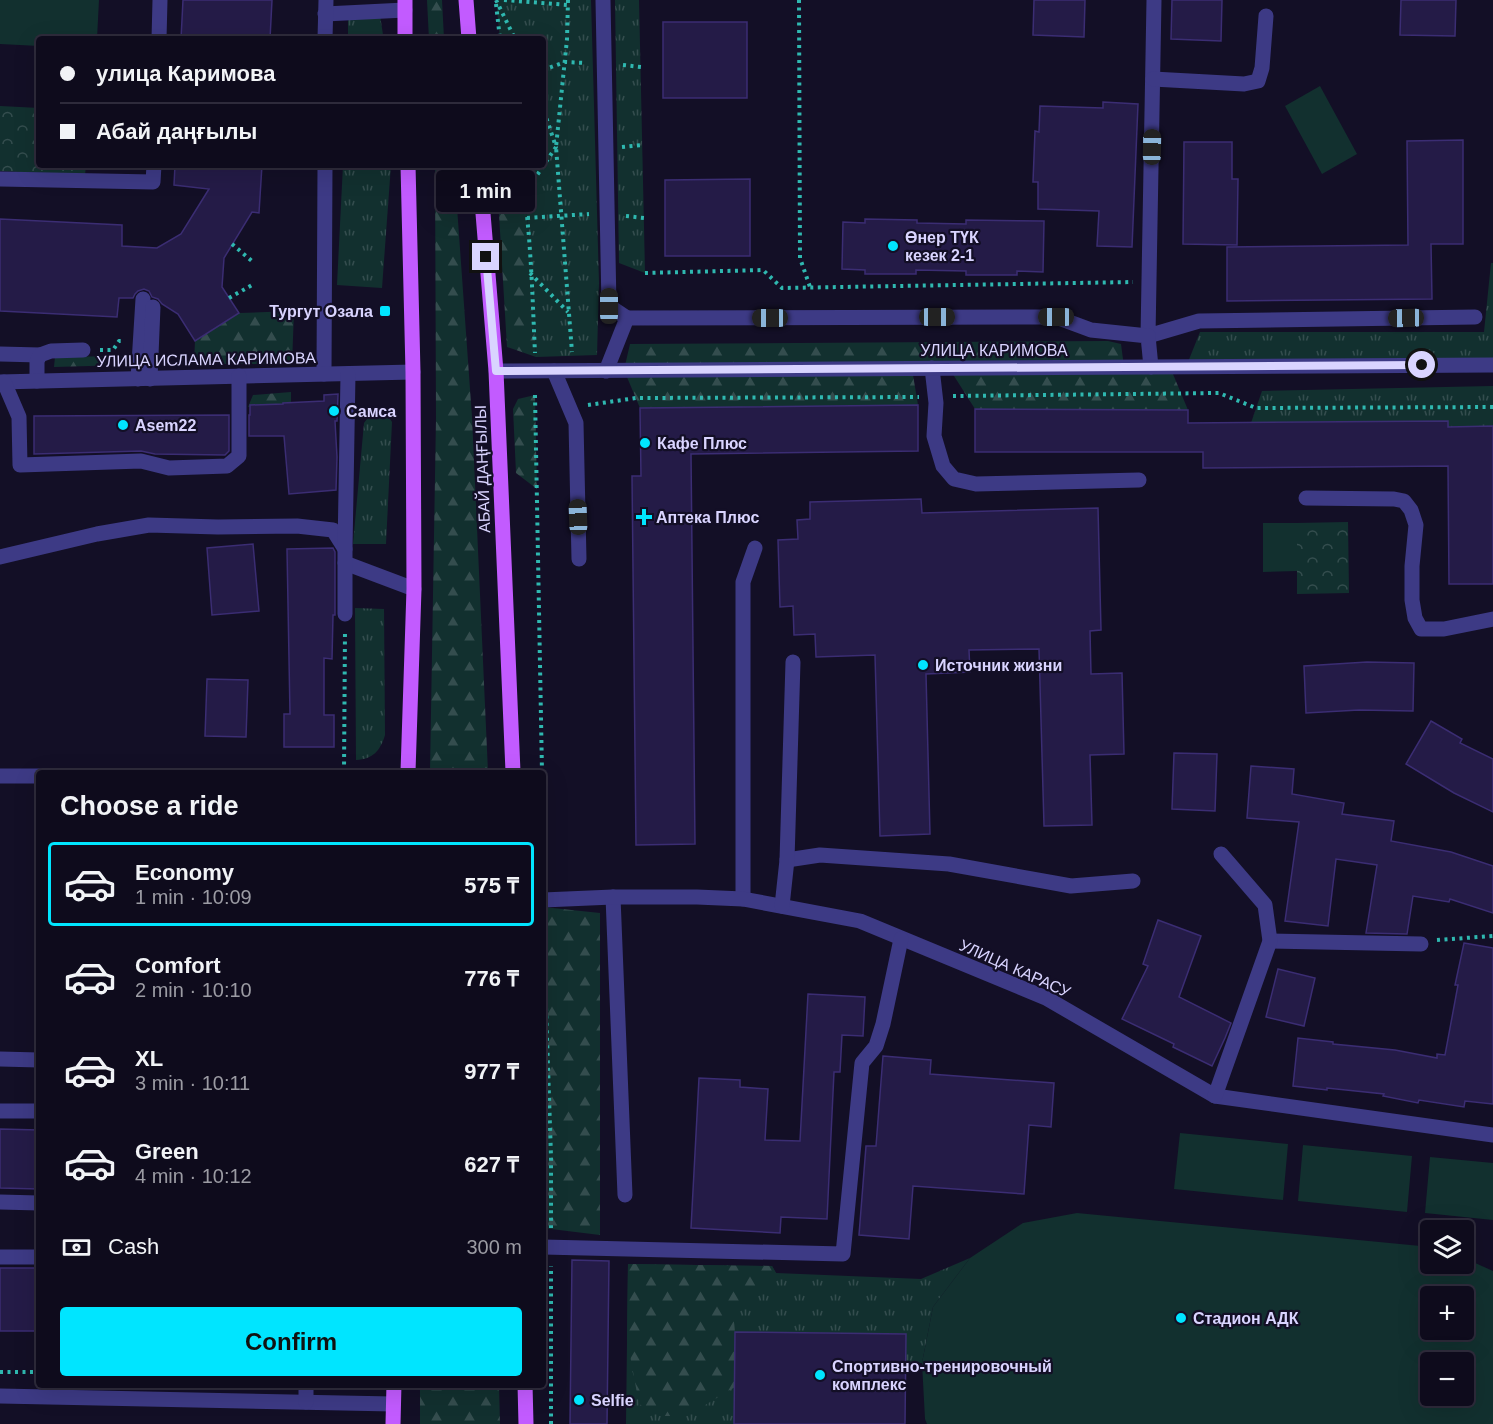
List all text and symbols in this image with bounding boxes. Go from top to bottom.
text: улица Каримова [96,61,275,86]
text: Абай даңғылы [96,119,257,144]
car [1143,129,1161,165]
callout: 1 min [436,170,536,212]
text: 1 min [459,180,512,202]
place label: Өнер ТҮК кезек 2-1 [905,229,979,264]
marker: Өнер ТҮК кезек 2-1 [886,239,900,253]
route end [472,243,499,270]
car [600,288,618,324]
place label: Тургут Озала [269,303,373,320]
marker: Тургут Озала [378,304,392,318]
car [919,308,955,326]
car [1038,308,1074,326]
car [752,309,788,327]
car [1388,309,1424,327]
street label: УЛИЦА КАРИМОВА [920,342,1068,359]
street label: УЛИЦА ИСЛАМА КАРИМОВА [96,349,316,370]
route start [1408,351,1435,378]
place label: Самса [346,403,396,420]
marker: Самса [327,404,341,418]
street label: АБАЙ ДАҢҒЫЛЫ [471,405,493,533]
place label: Asem22 [135,417,196,434]
marker: Asem22 [116,418,130,432]
place label: Кафе Плюс [657,435,747,452]
marker: Кафе Плюс [638,436,652,450]
car [568,499,588,535]
place label: Аптека Плюс [656,509,759,526]
marker: Аптека Плюс [637,510,651,524]
place label: Источник жизни [935,657,1062,674]
marker: Источник жизни [916,658,930,672]
text: Choose a ride [60,791,239,821]
icon: car [63,857,117,911]
text: Economy [135,860,234,885]
text: 575 ₸ [464,873,519,898]
text: 1 min · 10:09 [135,886,252,908]
street label: УЛИЦА КАРАСУ [957,936,1074,1001]
icon: car [63,950,117,1004]
text: Comfort [135,953,221,978]
text: 776 ₸ [464,966,519,991]
text: 2 min · 10:10 [135,979,252,1001]
icon: car [63,1043,117,1097]
text: XL [135,1046,163,1071]
text: 977 ₸ [464,1059,519,1084]
text: 3 min · 10:11 [135,1072,250,1094]
icon: car [63,1136,117,1190]
text: Green [135,1139,199,1164]
text: 627 ₸ [464,1152,519,1177]
text: 4 min · 10:12 [135,1165,252,1187]
map controls [1420,1220,1474,1406]
button: layers [1420,1220,1474,1274]
icon: cash [60,1231,93,1264]
text: Cash [108,1234,159,1259]
text: 300 m [466,1236,522,1258]
button: + [1420,1286,1474,1340]
button: Confirm [60,1307,522,1376]
place label: Стадион АДК [1193,1310,1299,1327]
marker: Стадион АДК [1174,1311,1188,1325]
button: − [1420,1352,1474,1406]
place label: Спортивно-тренировочный комплекс [832,1358,1052,1393]
marker: Спортивно-тренировочный комплекс [813,1368,827,1382]
place label: Selfie [591,1392,634,1409]
marker: Selfie [572,1393,586,1407]

